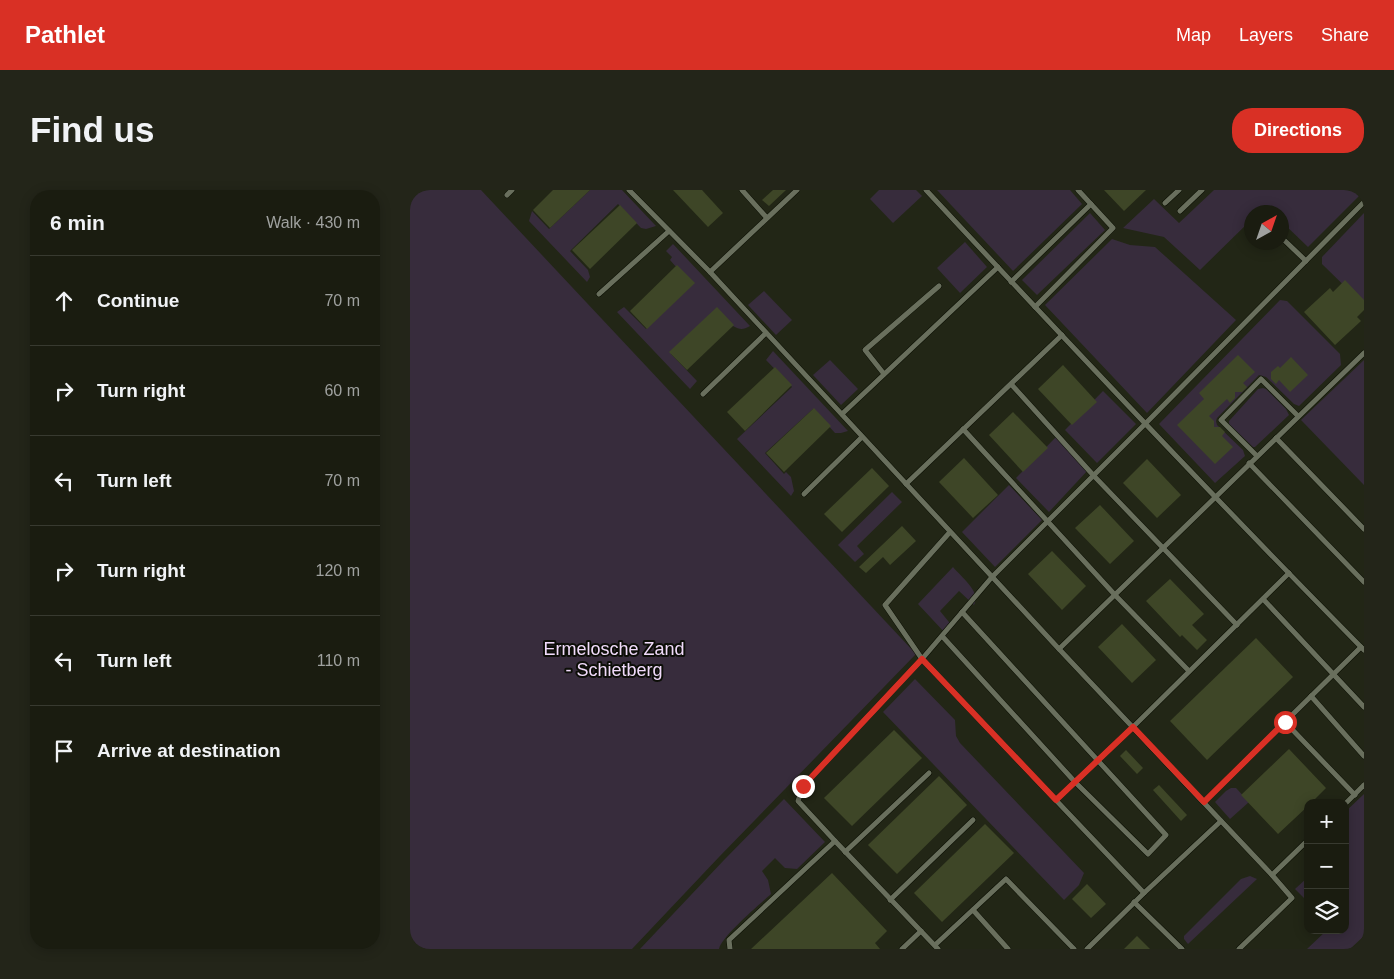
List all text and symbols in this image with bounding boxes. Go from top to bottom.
text: Pathlet [25,21,105,48]
text: Map [1176,25,1211,45]
text: Layers [1239,25,1293,45]
text: Share [1321,25,1369,45]
button: Directions [1232,108,1364,153]
text: Find us [30,110,154,149]
north arrow [1244,205,1289,250]
text: 6 min [50,211,105,234]
text: Walk · 430 m [266,214,360,231]
icon: ahead [50,287,78,315]
text: Continue [97,290,179,311]
text: 70 m [324,292,360,309]
icon: right [50,377,78,405]
text: Turn right [97,380,185,401]
text: 60 m [324,382,360,399]
icon: left [50,467,78,495]
text: Turn left [97,470,172,491]
text: 70 m [324,472,360,489]
icon: right [50,557,78,585]
text: Turn right [97,560,185,581]
text: 120 m [316,562,360,579]
park label: Ermelosche Zand - Schietberg [543,639,685,680]
icon: left [50,647,78,675]
text: Turn left [97,650,172,671]
text: 110 m [317,652,360,669]
route start [1274,711,1297,734]
icon: arrive [50,737,78,765]
text: Arrive at destination [97,740,281,761]
route end [792,775,815,798]
map controls [1304,799,1349,934]
button: + [1304,799,1349,844]
button: − [1304,844,1349,889]
button: layers [1304,889,1349,934]

